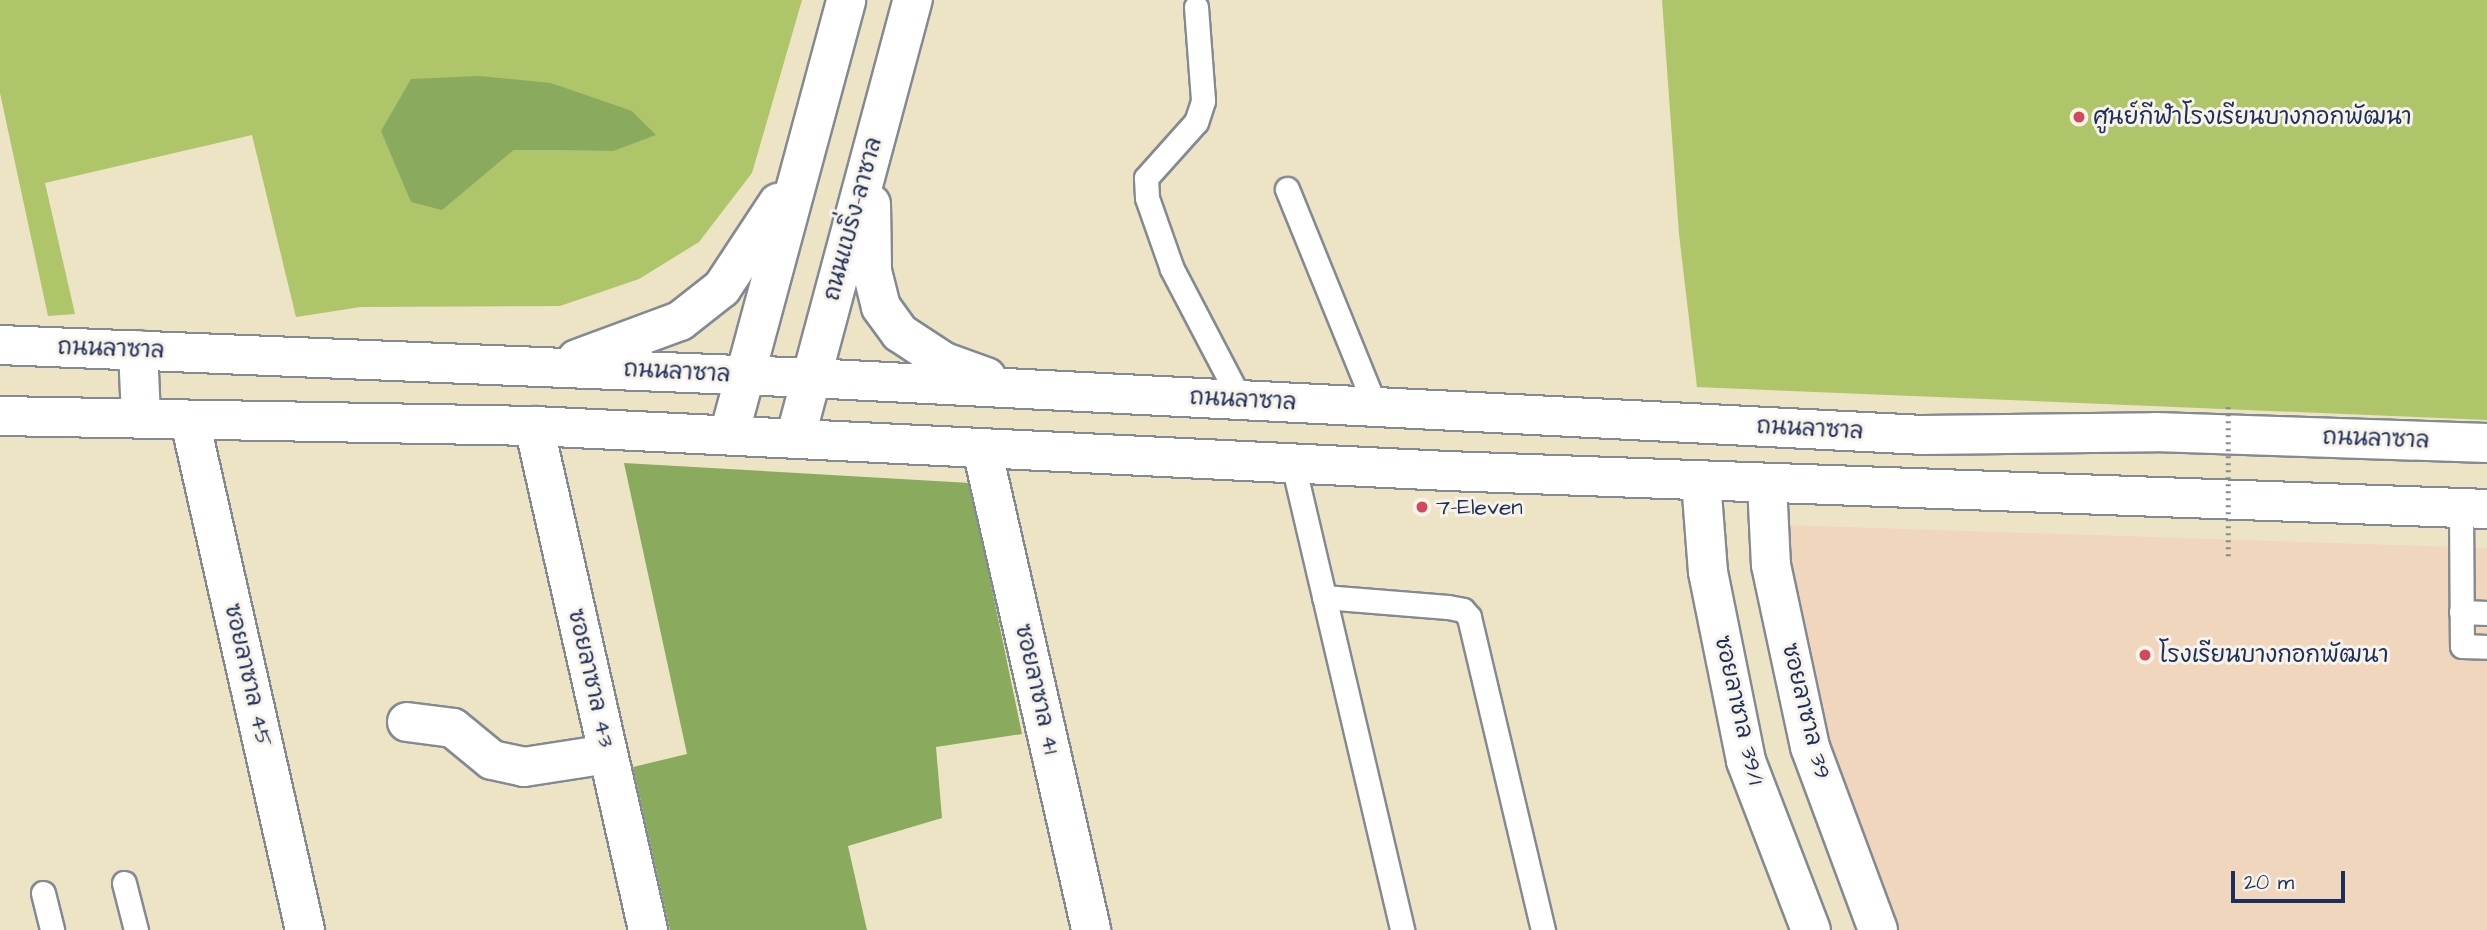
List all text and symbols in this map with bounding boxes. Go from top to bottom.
place label: ศูนย์กีฬาโรงเรียนบางกอกพัฒนา [2093,103,2412,131]
marker: ศูนย์กีฬาโรงเรียนบางกอกพัฒนา [2071,109,2087,125]
street label: ถนนแบริ่ง-ลาซาล [818,134,888,304]
street label: ถนนลาซาล [57,333,165,365]
street label: ถนนลาซาล [623,355,731,389]
street label: ถนนลาซาล [1189,383,1297,417]
street label: ถนนลาซาล [1756,412,1864,446]
street label: ถนนลาซาล [2322,423,2430,455]
place label: 7-Eleven [1436,493,1523,521]
marker: 7-Eleven [1414,499,1430,515]
street label: ซอยลาซาล 45 [218,601,278,749]
street label: ซอยลาซาล 43 [562,606,620,750]
street label: ซอยลาซาล 41 [1009,621,1065,757]
street label: ซอยลาซาล 39/1 [1708,633,1770,787]
street label: ซอยลาซาล 39 [1776,640,1836,782]
place label: โรงเรียนบางกอกพัฒนา [2159,641,2389,669]
marker: โรงเรียนบางกอกพัฒนา [2137,647,2153,663]
scale bar [2235,856,2349,900]
text: 20 m [2244,868,2294,897]

